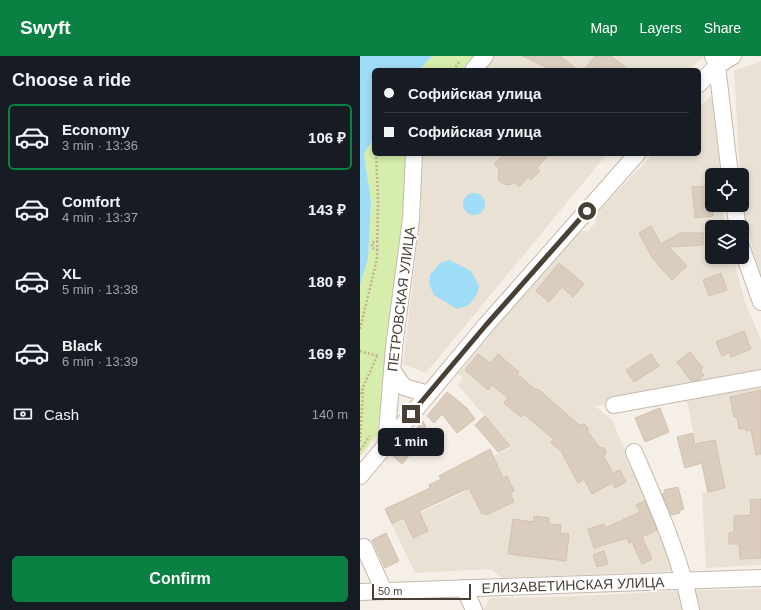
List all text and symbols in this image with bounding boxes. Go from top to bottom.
text: Swyft [20,17,71,38]
text: Map [590,20,618,36]
text: Layers [640,20,682,36]
text: Share [704,20,741,36]
text: Choose a ride [12,70,131,90]
text: Софийская улица [408,85,541,102]
icon: car [14,119,50,155]
text: Economy [62,121,130,138]
text: Софийская улица [408,123,541,140]
text: 106 ₽ [308,129,346,146]
text: 3 min · 13:36 [62,138,138,153]
map controls [705,168,749,264]
button: locate [705,168,749,212]
icon: car [14,191,50,227]
text: Comfort [62,193,120,210]
text: 143 ₽ [308,201,346,218]
route start [578,202,596,220]
text: 4 min · 13:37 [62,210,138,225]
button: layers [705,220,749,264]
street label: ПЕТРОВСКАЯ УЛИЦА [384,225,418,372]
icon: car [14,263,50,299]
text: XL [62,265,81,282]
text: 180 ₽ [308,273,346,290]
text: 5 min · 13:38 [62,282,138,297]
icon: car [14,335,50,371]
text: Black [62,337,102,354]
text: 169 ₽ [308,345,346,362]
text: 6 min · 13:39 [62,354,138,369]
icon: cash [12,403,34,425]
route end [402,405,420,423]
text: Cash [44,406,79,423]
text: 140 m [312,407,348,422]
callout: 1 min [378,428,444,456]
text: 1 min [394,434,428,449]
button: Confirm [12,556,348,602]
street label: ЕЛИЗАВЕТИНСКАЯ УЛИЦА [481,574,665,596]
scale bar [372,582,471,601]
text: 50 m [378,585,402,597]

